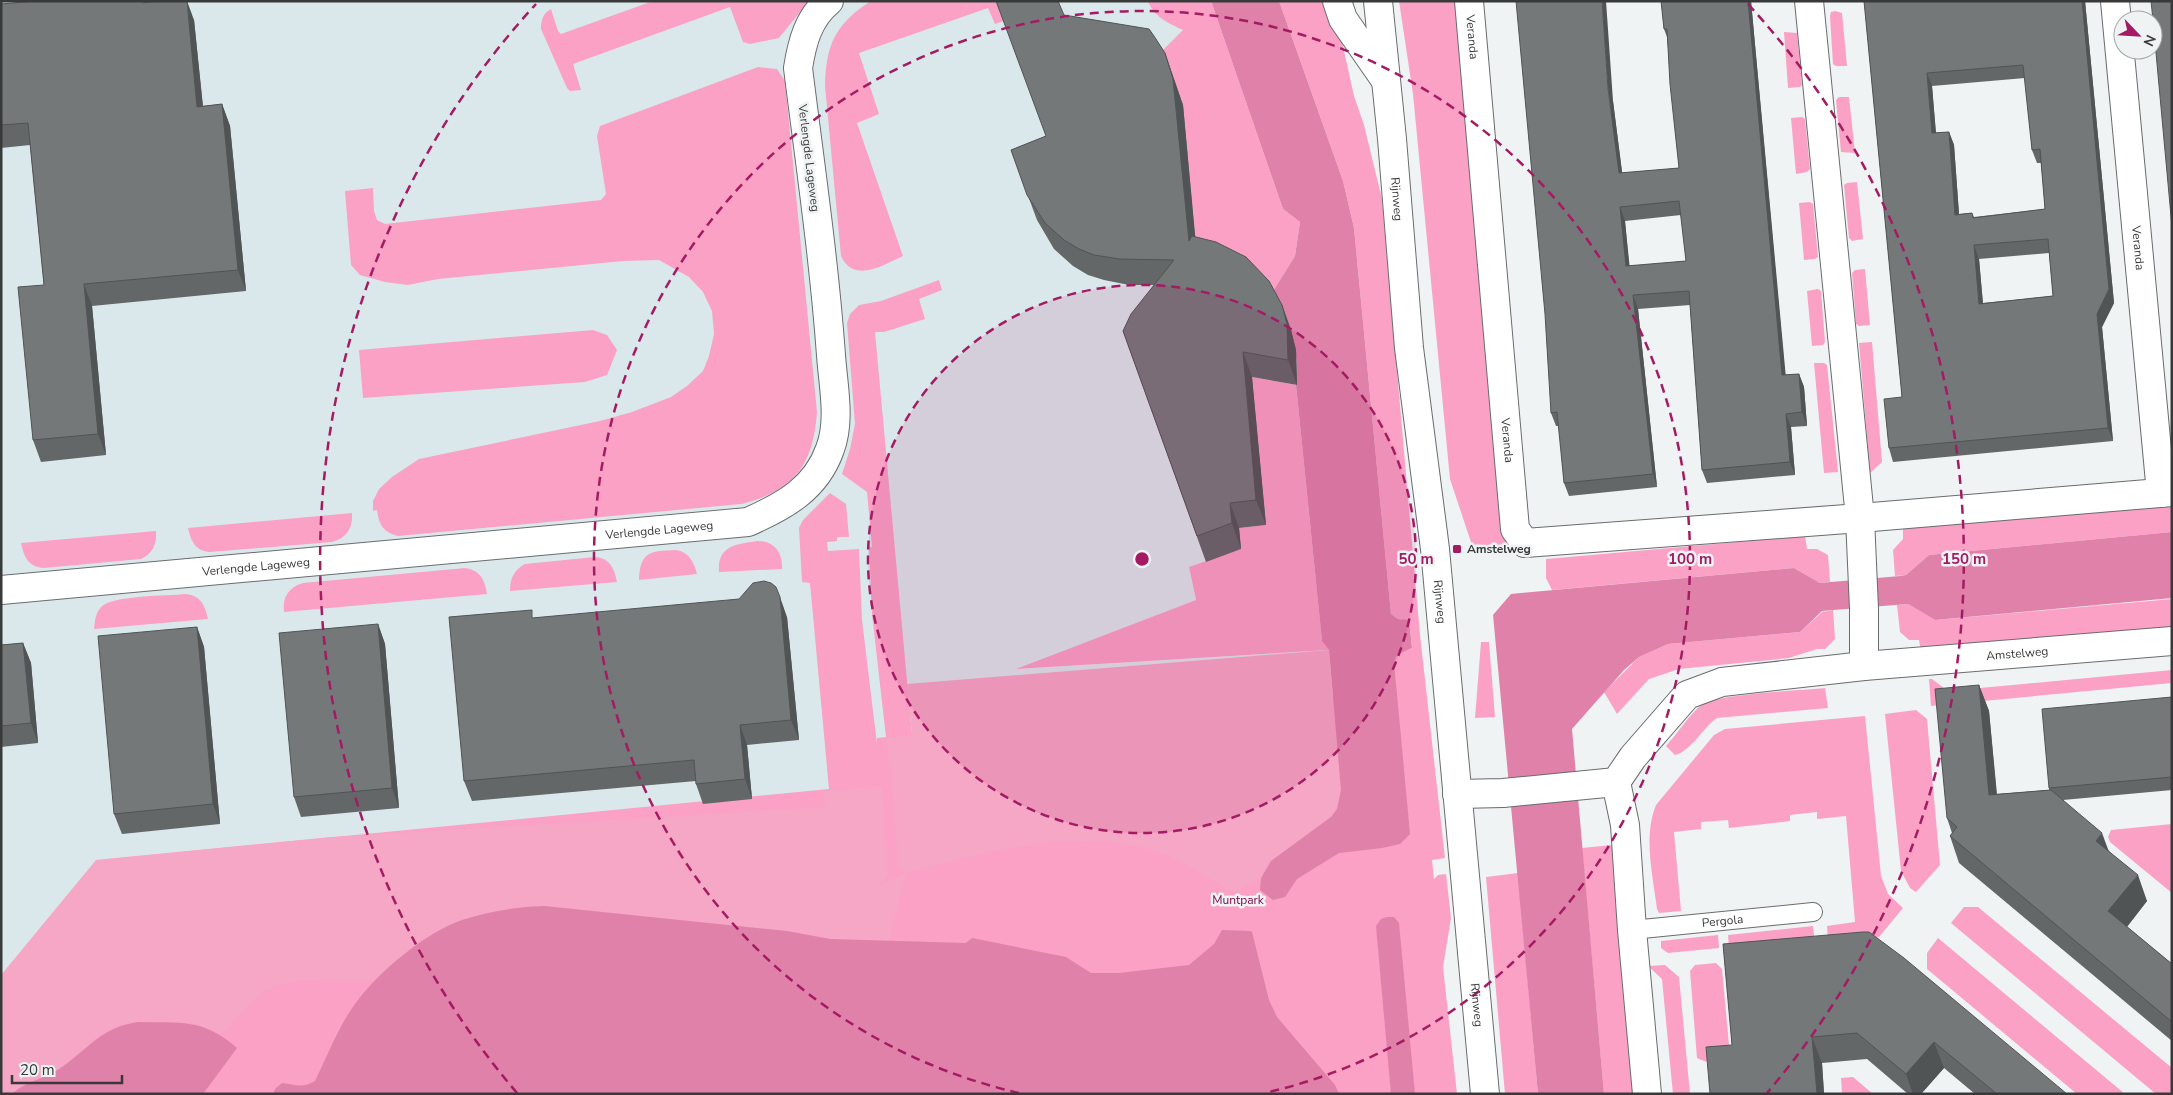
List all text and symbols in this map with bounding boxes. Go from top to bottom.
north arrow [2113,10,2163,60]
street label: Veranda [1462,13,1482,60]
text: N [2139,32,2160,49]
street label: Verlengde Lageweg [794,102,824,213]
street label: Rijnweg [1387,177,1407,222]
street label: Veranda [2128,224,2148,271]
street label: Veranda [1497,416,1517,463]
street label: Verlengde Lageweg [604,517,714,543]
place label: Amstelweg [1467,541,1531,557]
marker: Amstelweg [1451,543,1463,555]
text: 50 m [1398,549,1434,569]
text: 100 m [1668,549,1712,569]
text: 150 m [1942,549,1986,569]
centre of rings [1133,550,1151,568]
street label: Verlengde Lageweg [200,554,311,580]
street label: Rijnweg [1430,579,1450,624]
street label: Amstelweg [1986,643,2049,664]
park label: Muntpark [1212,892,1265,908]
street label: Pergola [1701,911,1744,931]
street label: Rijnweg [1467,982,1487,1028]
scale bar [12,1052,122,1084]
text: 20 m [20,1060,55,1080]

